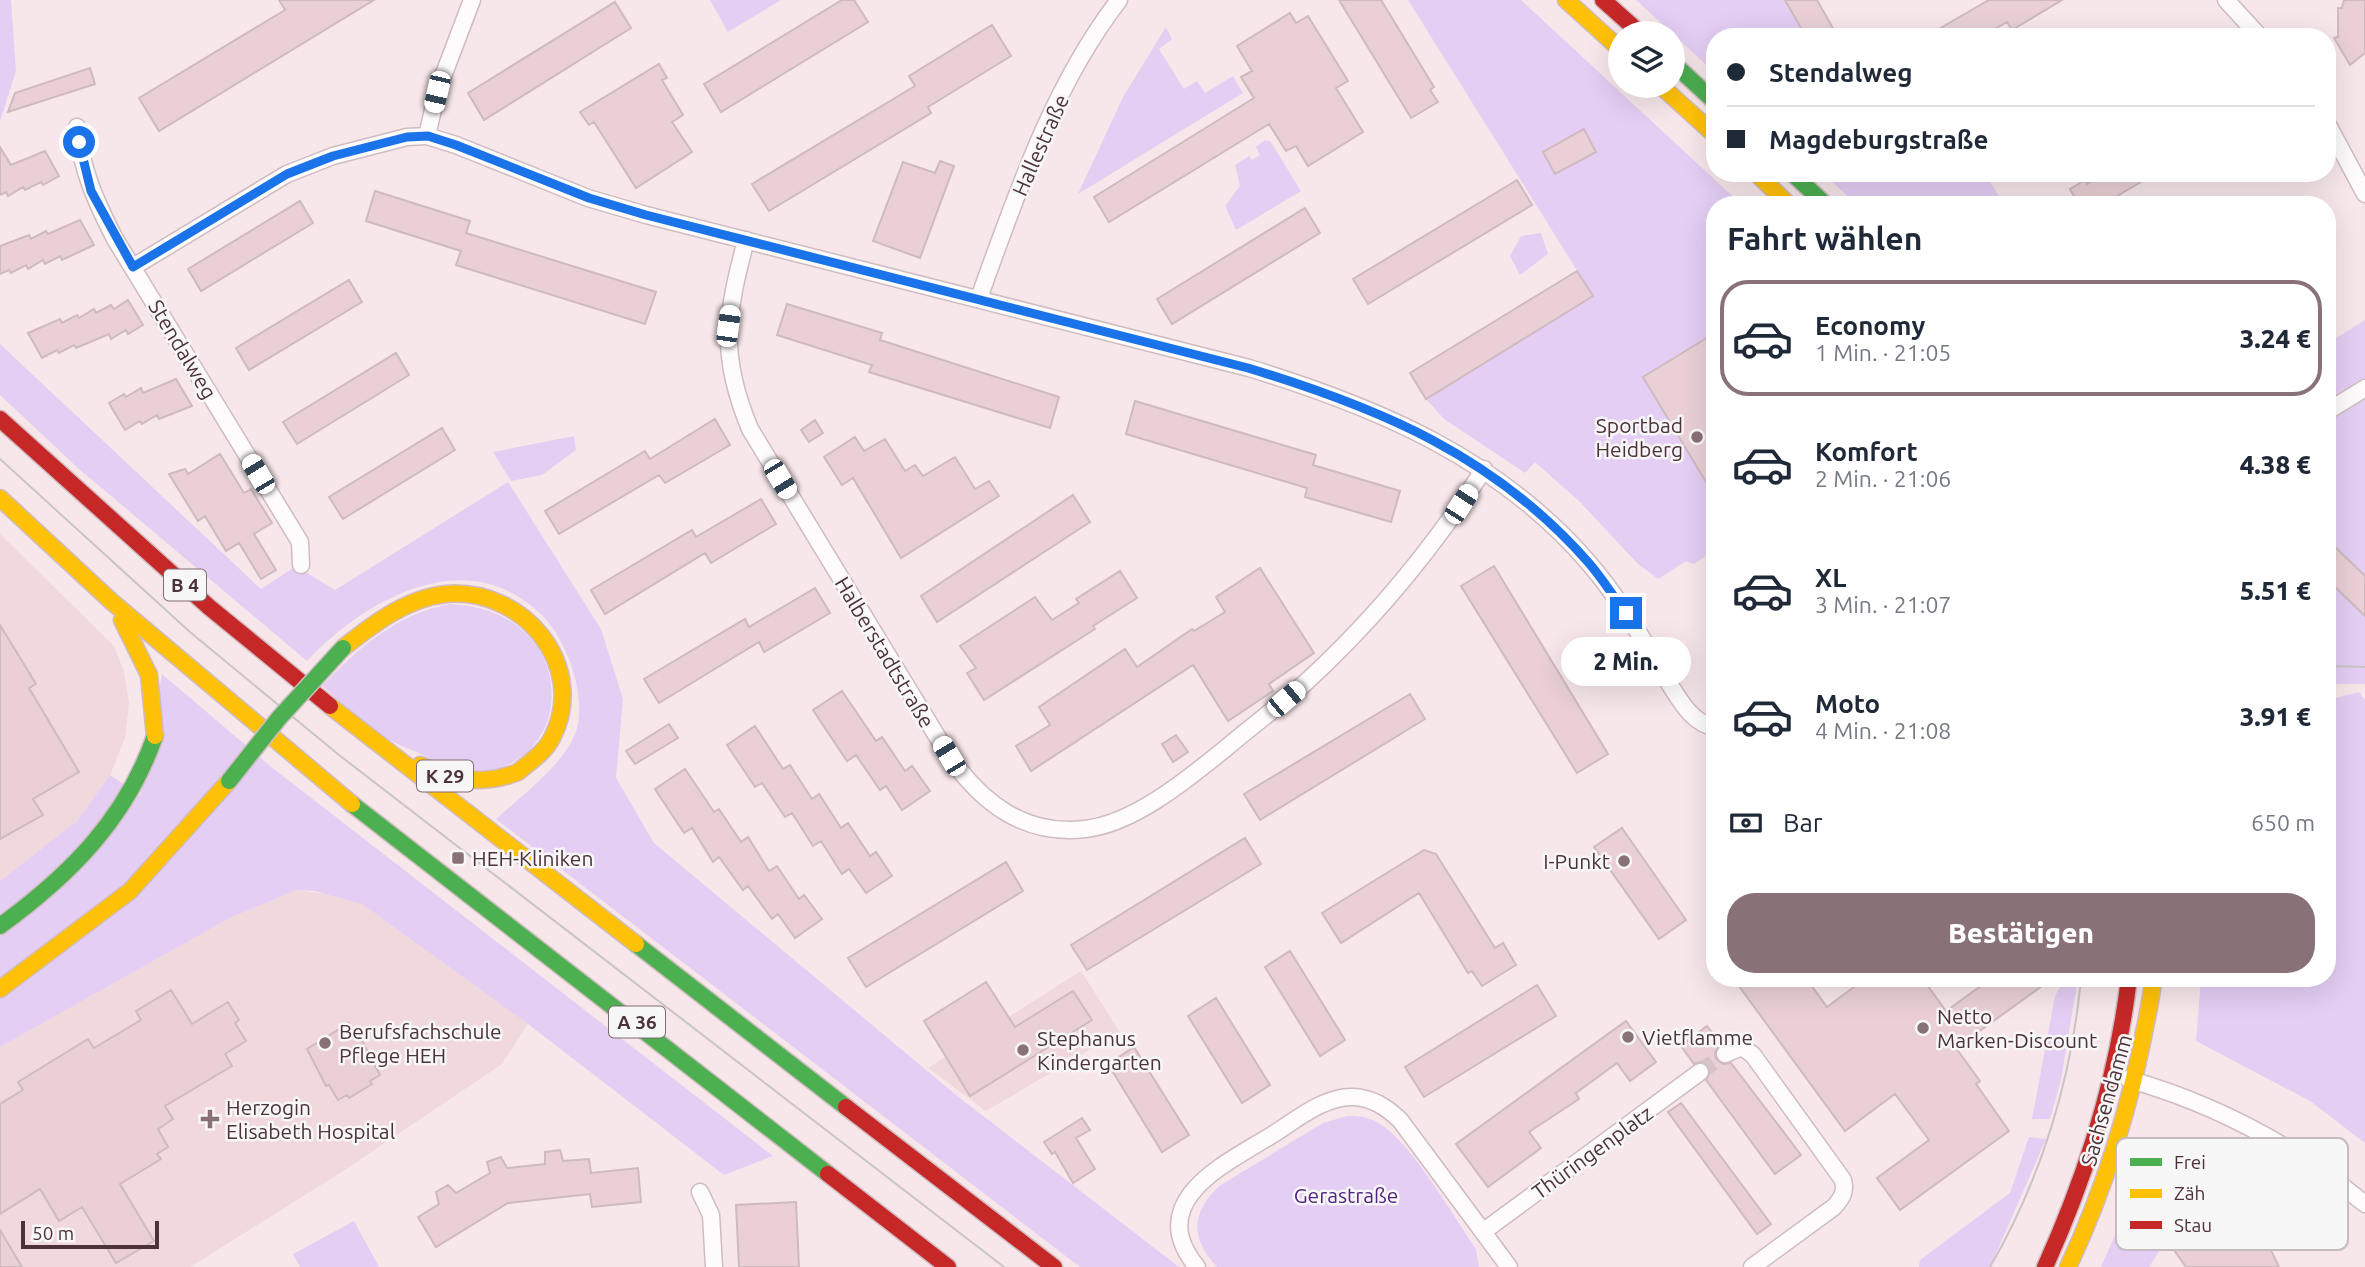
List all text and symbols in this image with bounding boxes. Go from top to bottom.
map controls [1608,21,1685,98]
button: layers [1608,21,1685,98]
text: Stendalweg [1769,58,1913,87]
car [423,69,452,115]
street label: Hallestraße [1007,91,1073,199]
text: Magdeburgstraße [1769,125,1989,154]
route start [63,126,95,158]
text: Fahrt wählen [1727,220,1922,256]
street label: Stendalweg [144,295,222,403]
car [715,304,742,348]
icon: car [1731,307,1794,370]
text: Economy [1815,311,1925,340]
text: 3.24 € [2240,324,2311,353]
text: 1 Min. · 21:05 [1815,340,1951,365]
place label: Sportbad Heidberg [1595,413,1683,461]
marker: Sportbad Heidberg [1689,429,1705,445]
icon: car [1731,433,1794,496]
text: Komfort [1815,437,1918,466]
text: 4.38 € [2240,450,2311,479]
car [239,451,278,497]
car [761,456,800,502]
text: 2 Min. · 21:06 [1815,466,1951,491]
car [1441,481,1482,527]
icon: car [1731,559,1794,622]
text: XL [1815,563,1846,592]
road number: B 4 [164,570,206,600]
street label: Halberstadtstraße [830,572,940,732]
text: 5.51 € [2240,576,2311,605]
text: 3 Min. · 21:07 [1815,592,1951,617]
route end [1610,597,1642,629]
callout: 2 Min. [1561,638,1691,686]
text: 2 Min. [1594,649,1658,674]
car [1264,677,1309,721]
icon: car [1731,685,1794,748]
text: Moto [1815,689,1880,718]
text: 3.91 € [2240,702,2311,731]
text: 4 Min. · 21:08 [1815,718,1951,743]
car [930,733,969,779]
road number: K 29 [417,761,473,792]
icon: cash [1727,804,1765,842]
text: Bar [1783,808,1823,837]
text: 650 m [2251,810,2315,835]
place label: HEH-Kliniken [472,846,593,870]
place label: I-Punkt [1543,849,1610,873]
marker: HEH-Kliniken [450,850,466,866]
marker: I-Punkt [1616,853,1632,869]
button: Bestätigen [1727,893,2315,973]
place label: Netto Marken-Discount [1937,1004,2097,1052]
road number: A 36 [609,1006,665,1038]
place label: Berufsfachschule Pflege HEH [339,1019,501,1067]
marker: Netto Marken-Discount [1915,1020,1931,1036]
place label: Vietflamme [1642,1025,1753,1049]
place label: Stephanus Kindergarten [1037,1026,1162,1074]
marker: Vietflamme [1620,1029,1636,1045]
street label: Sachsendamm [2076,1032,2136,1168]
marker: Berufsfachschule Pflege HEH [317,1035,333,1051]
marker: Stephanus Kindergarten [1015,1042,1031,1058]
place label: Herzogin Elisabeth Hospital [226,1095,395,1143]
street label: Thüringenplatz [1527,1100,1657,1204]
marker: Herzogin Elisabeth Hospital [200,1109,220,1129]
legend [2116,1138,2348,1250]
text: Frei [2174,1151,2206,1173]
text: Zäh [2174,1182,2205,1204]
park label: Gerastraße [1294,1183,1398,1207]
text: Stau [2174,1214,2212,1236]
scale bar [21,1218,159,1250]
text: 50 m [32,1222,74,1244]

